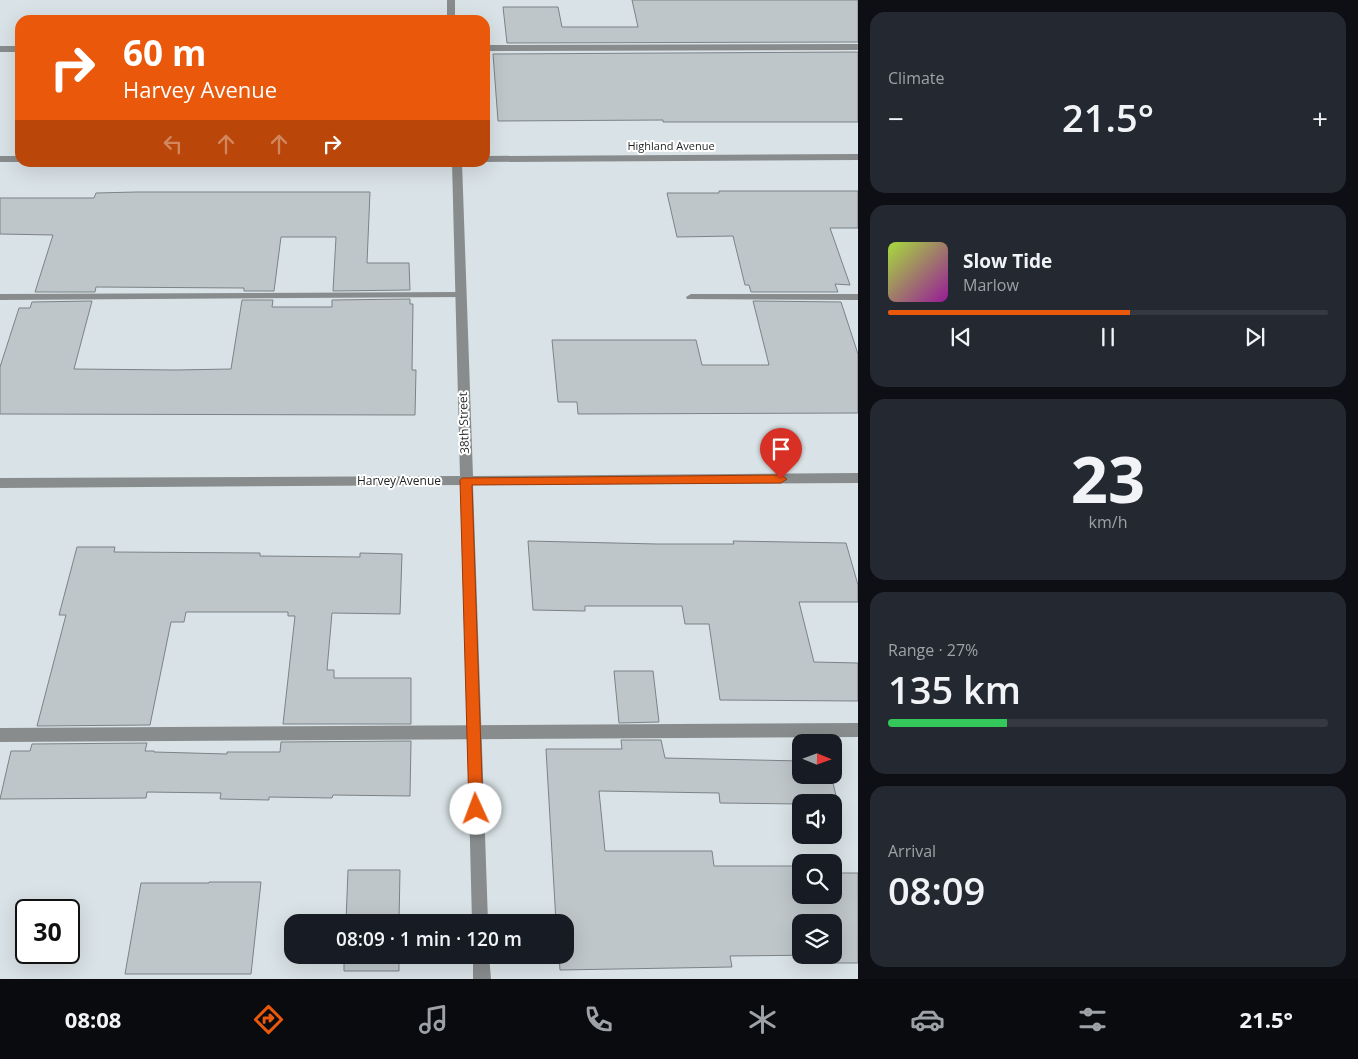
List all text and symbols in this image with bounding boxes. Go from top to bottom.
text: 60 m [123,29,206,76]
icon: right [40,35,105,100]
text: Climate [888,67,945,89]
text: Harvey Avenue [123,74,277,104]
text: 21.5° [1062,91,1154,143]
text: − [888,99,904,137]
text: + [1312,99,1328,137]
icon: left [159,130,187,158]
icon: ahead [212,130,240,158]
icon: ahead [265,130,293,158]
icon: right [318,130,346,158]
street label: Highland Avenue [627,138,715,153]
text: Slow Tide [963,248,1052,274]
text: Marlow [963,274,1019,296]
icon: previous [947,323,975,351]
icon: pause [1094,323,1122,351]
icon: next [1241,323,1269,351]
street label: 38th Street [454,392,473,454]
pin [760,428,802,479]
text: 23 [1071,434,1145,522]
icon: arrive [767,435,795,463]
street label: Harvey Avenue [357,472,441,489]
text: km/h [1089,511,1127,533]
text: Range · 27% [888,639,978,661]
text: 135 km [888,663,1021,715]
north arrow [792,734,842,784]
map controls [792,734,842,964]
position arrow [449,782,501,834]
button: sound [792,794,842,844]
text: Arrival [888,840,936,862]
button: search [792,854,842,904]
text: 08:09 [888,864,985,916]
speed limit sign: 30 [15,899,80,964]
button: layers [792,914,842,964]
text: 08:09 · 1 min · 120 m [336,926,522,952]
icon: directions [251,1002,286,1037]
icon: music [416,1002,451,1037]
icon: phone [581,1002,616,1037]
icon: climate [745,1002,780,1037]
icon: car [910,1002,945,1037]
icon: filters [1075,1002,1110,1037]
text: 08:08 [65,1004,121,1034]
text: 21.5° [1240,1004,1293,1034]

